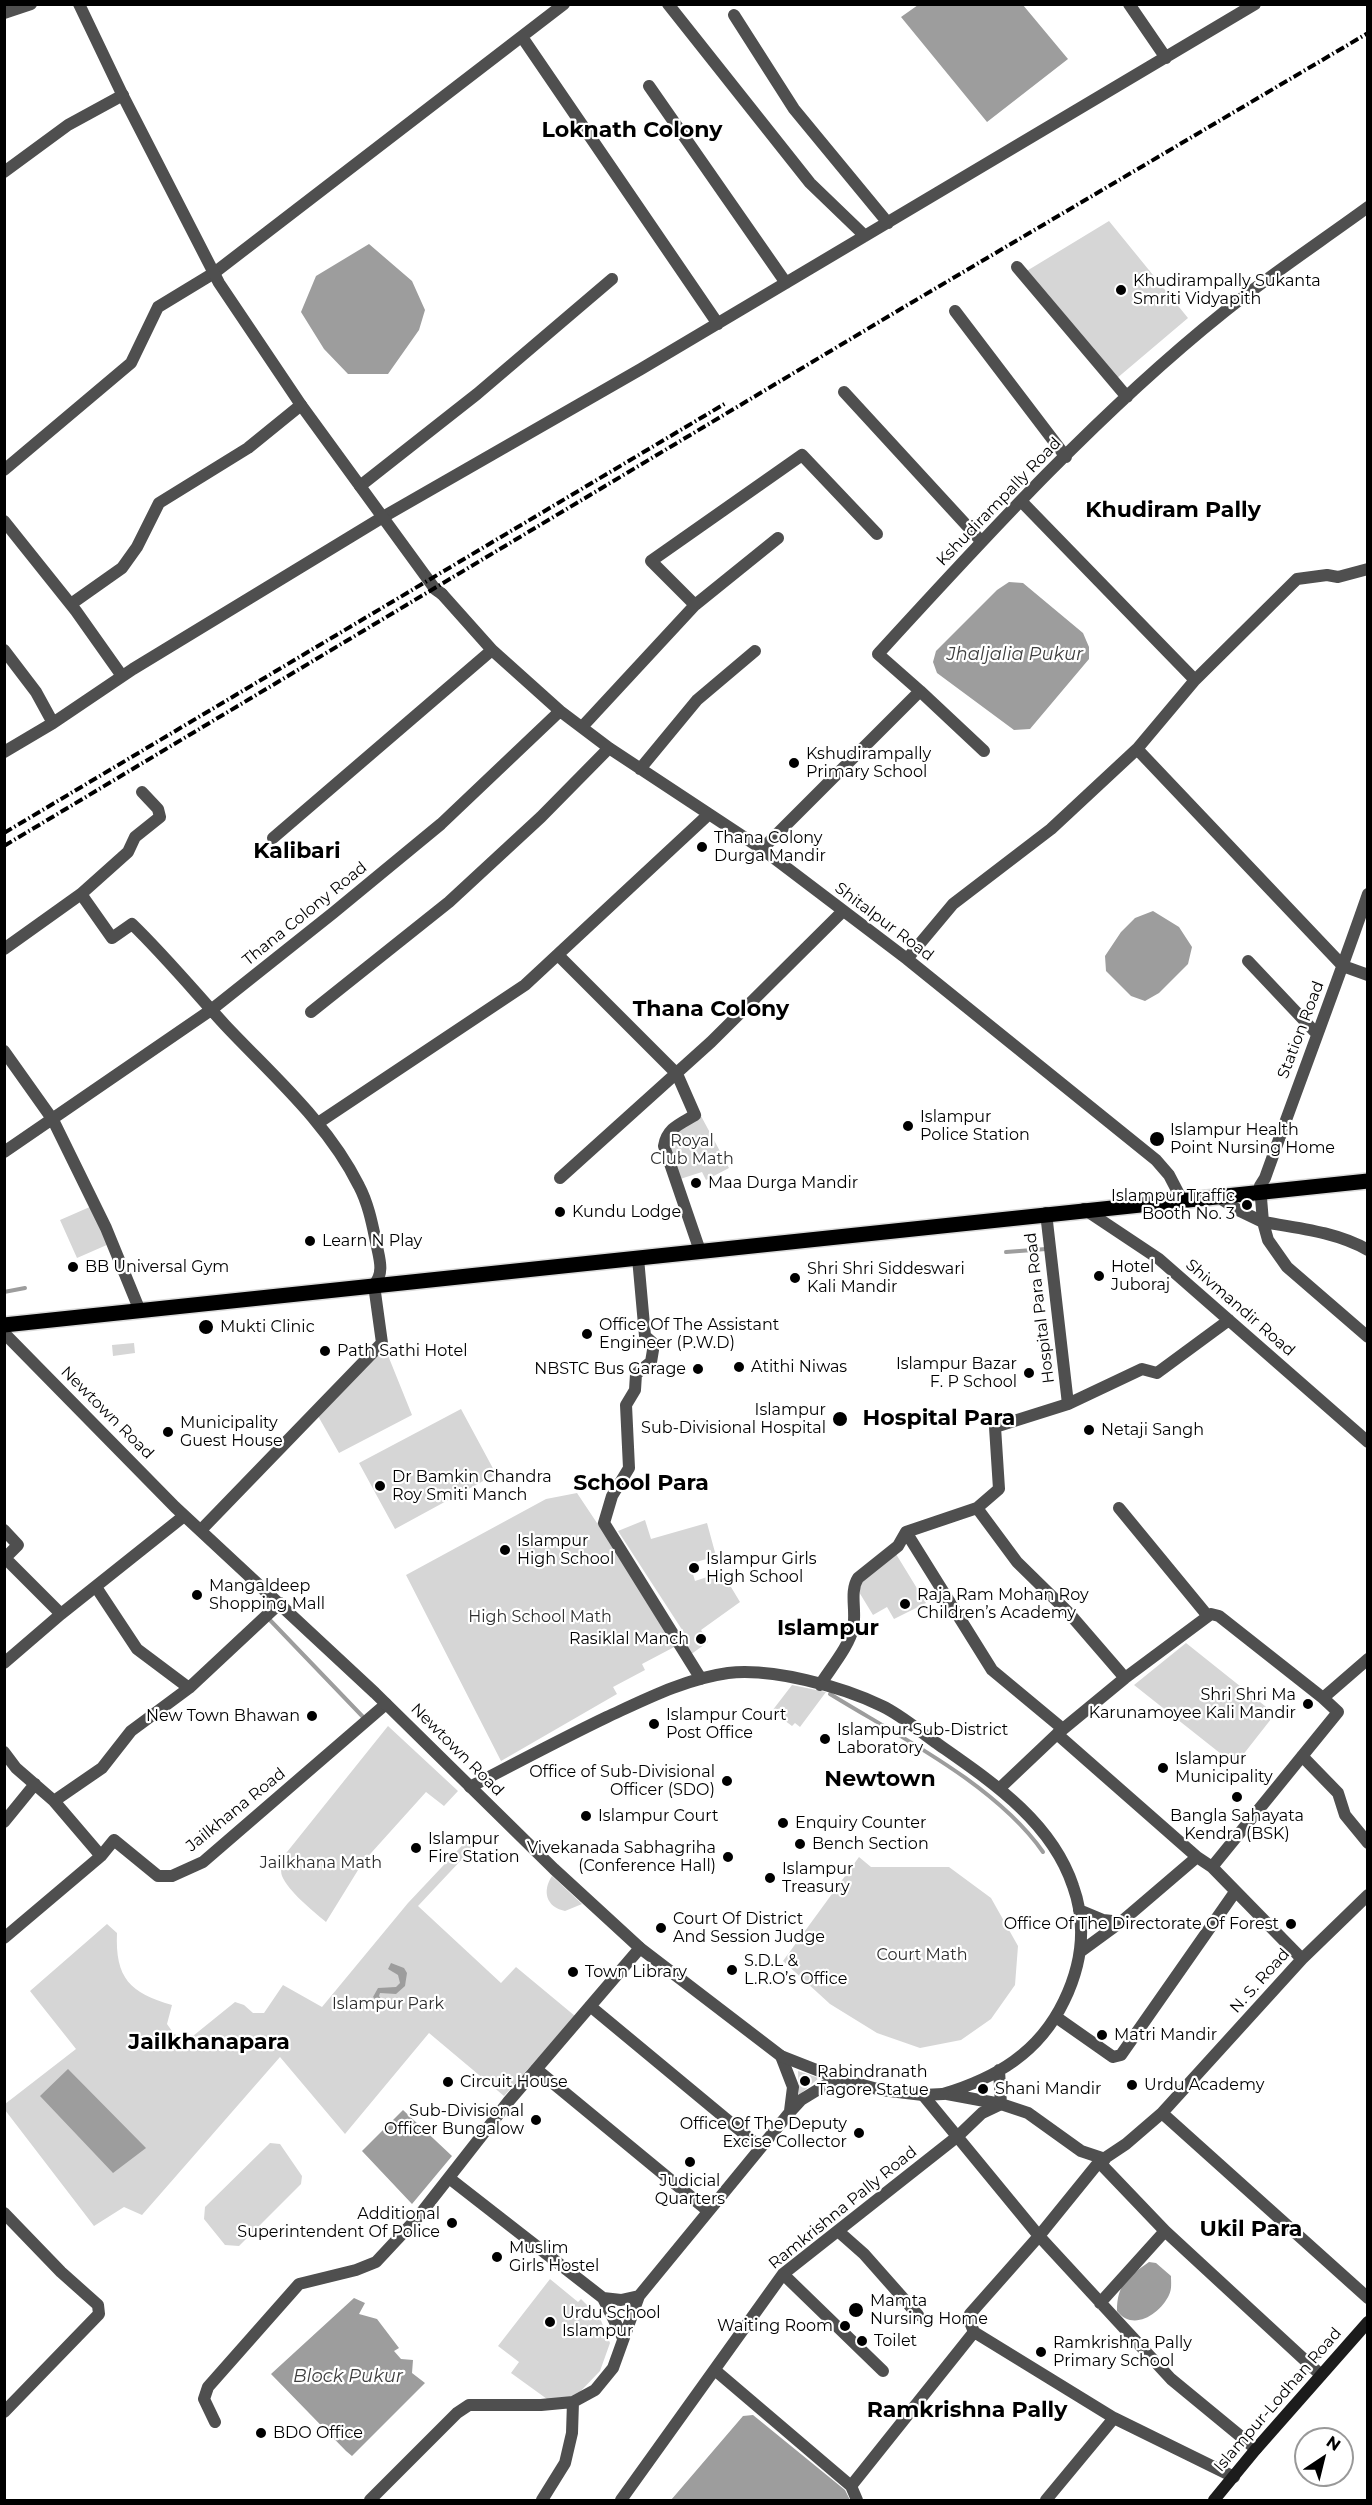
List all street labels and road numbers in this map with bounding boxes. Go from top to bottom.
street label: Kshudirampally Road [933,434,1065,570]
street label: Thana Colony Road [239,858,371,970]
street label: Shitalpur Road [831,879,937,965]
street label: Station Road [1274,978,1328,1082]
street label: Hospital Para Road [1021,1231,1059,1385]
street label: Shivmandir Road [1181,1255,1299,1361]
street label: Newtown Road [57,1363,157,1463]
street label: Newtown Road [407,1700,507,1800]
street label: Jailkhana Road [182,1764,290,1856]
street label: N. S. Road [1226,1945,1294,2017]
street label: Ramkrishna Pally Road [765,2142,921,2274]
street label: Islampur-Lodhan Road [1210,2324,1346,2476]

